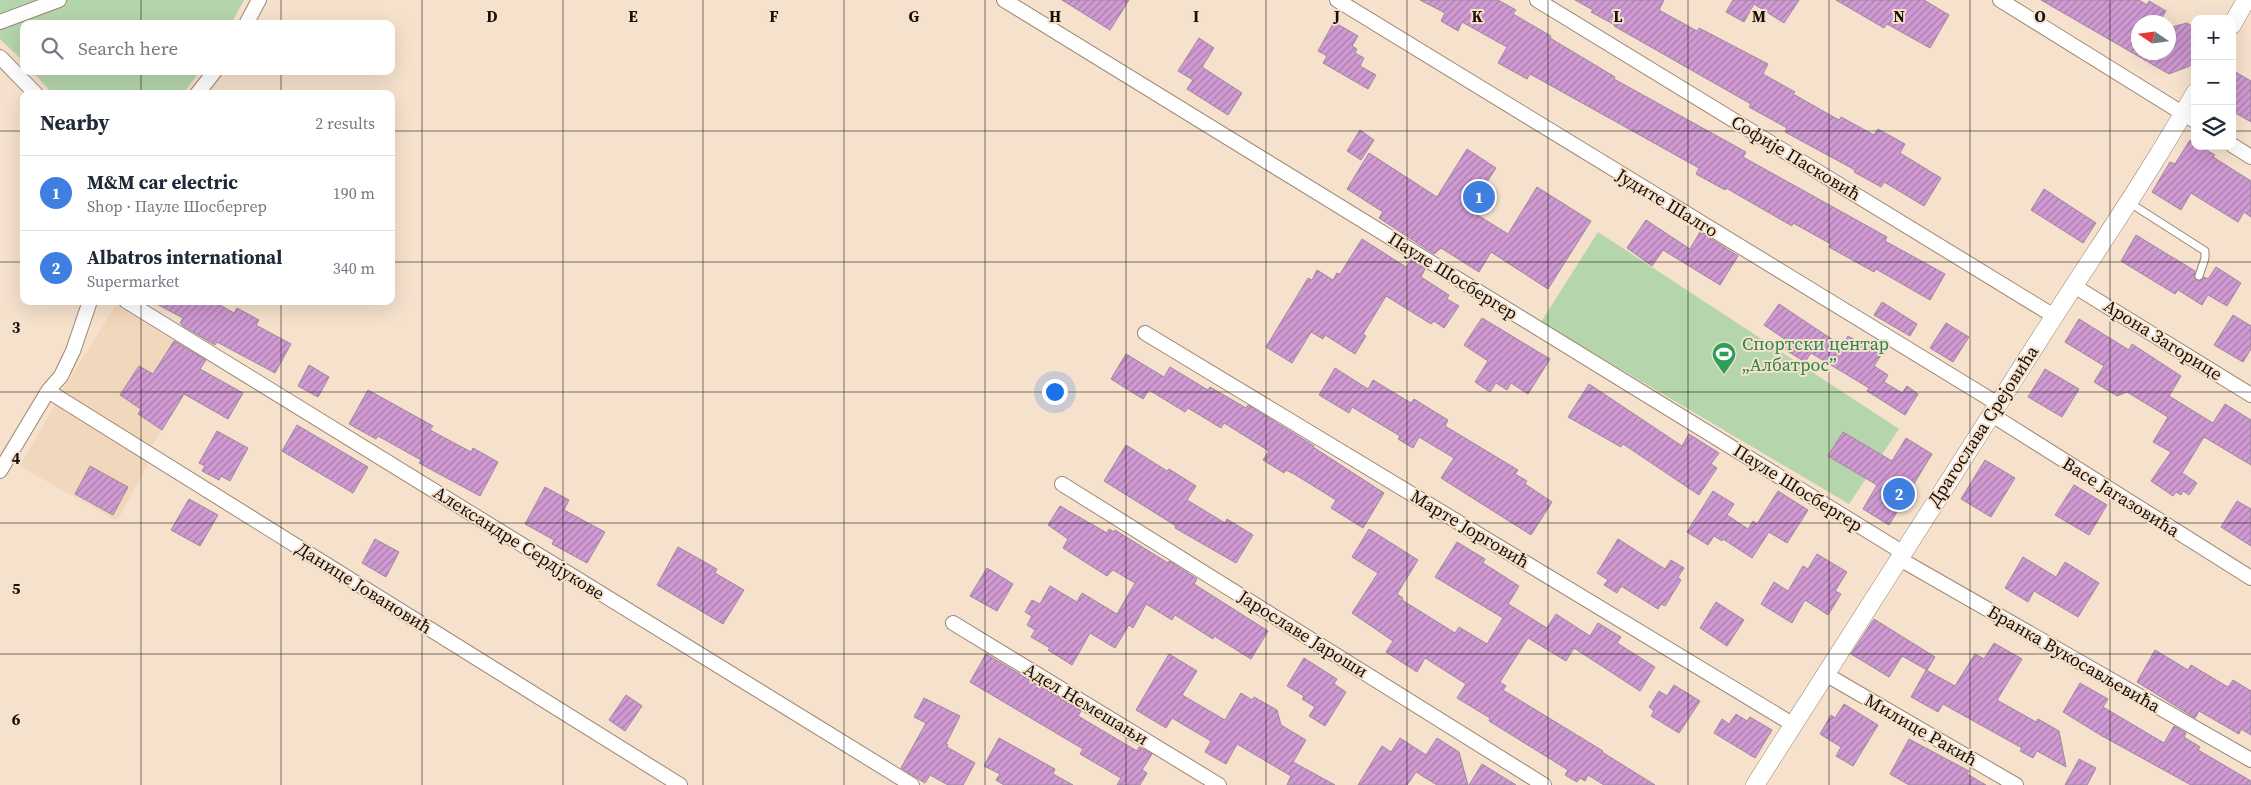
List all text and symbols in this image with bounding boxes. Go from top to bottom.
text: D [486,5,498,27]
text: E [628,5,638,27]
text: F [769,5,779,27]
text: G [909,5,920,27]
text: H [1049,5,1061,27]
text: I [1193,5,1199,27]
text: J [1333,5,1340,27]
text: K [1471,5,1483,27]
text: L [1613,5,1623,27]
text: M [1752,5,1766,27]
text: N [1893,5,1905,27]
text: O [2034,5,2046,27]
north arrow [2131,15,2176,60]
map controls [2191,15,2236,150]
button: + [2191,15,2236,60]
search box [20,20,395,75]
icon: search [38,34,66,62]
text: Search here [78,35,178,61]
button: − [2191,60,2236,105]
button: layers [2191,105,2236,150]
text: Nearby [40,108,110,137]
street label: Софије Пасковић [1727,109,1866,206]
text: 2 results [315,112,375,134]
street label: Јудите Шалго [1611,162,1723,243]
text: M&M car electric [87,169,238,195]
pin: 1 [1463,178,1495,216]
text: 1 [52,182,60,204]
text: 190 m [333,182,375,204]
text: Shop · Пауле Шосбергер [87,195,267,217]
street label: Пауле Шосбергер [1384,226,1523,325]
text: Albatros international [87,244,282,270]
text: 2 [52,257,60,279]
text: 340 m [333,257,375,279]
text: Supermarket [87,270,179,292]
street label: Арона Загорице [2099,293,2227,386]
text: 3 [12,316,21,338]
place label: Спортски центар „Албатрос” [1742,331,1889,377]
street label: Драгослава Срејовића [1921,340,2044,511]
sports icon: Спортски центар „Албатрос” [1711,341,1737,375]
your location [1042,379,1068,405]
street label: Пауле Шосбергер [1729,438,1868,537]
text: 4 [12,447,21,469]
street label: Васе Јагазовића [2058,451,2185,543]
pin: 2 [1883,475,1915,513]
street label: Александре Сердјукове [429,480,610,606]
street label: Марте Јорговић [1406,483,1534,574]
street label: Данице Јовановић [291,536,437,640]
text: 5 [12,577,21,599]
street label: Јарославе Јароши [1233,583,1373,684]
street label: Бранка Вукосављевића [1983,599,2166,719]
street label: Адел Немешањи [1019,656,1153,751]
street label: Милице Ракић [1860,687,1982,772]
text: 6 [12,708,21,730]

